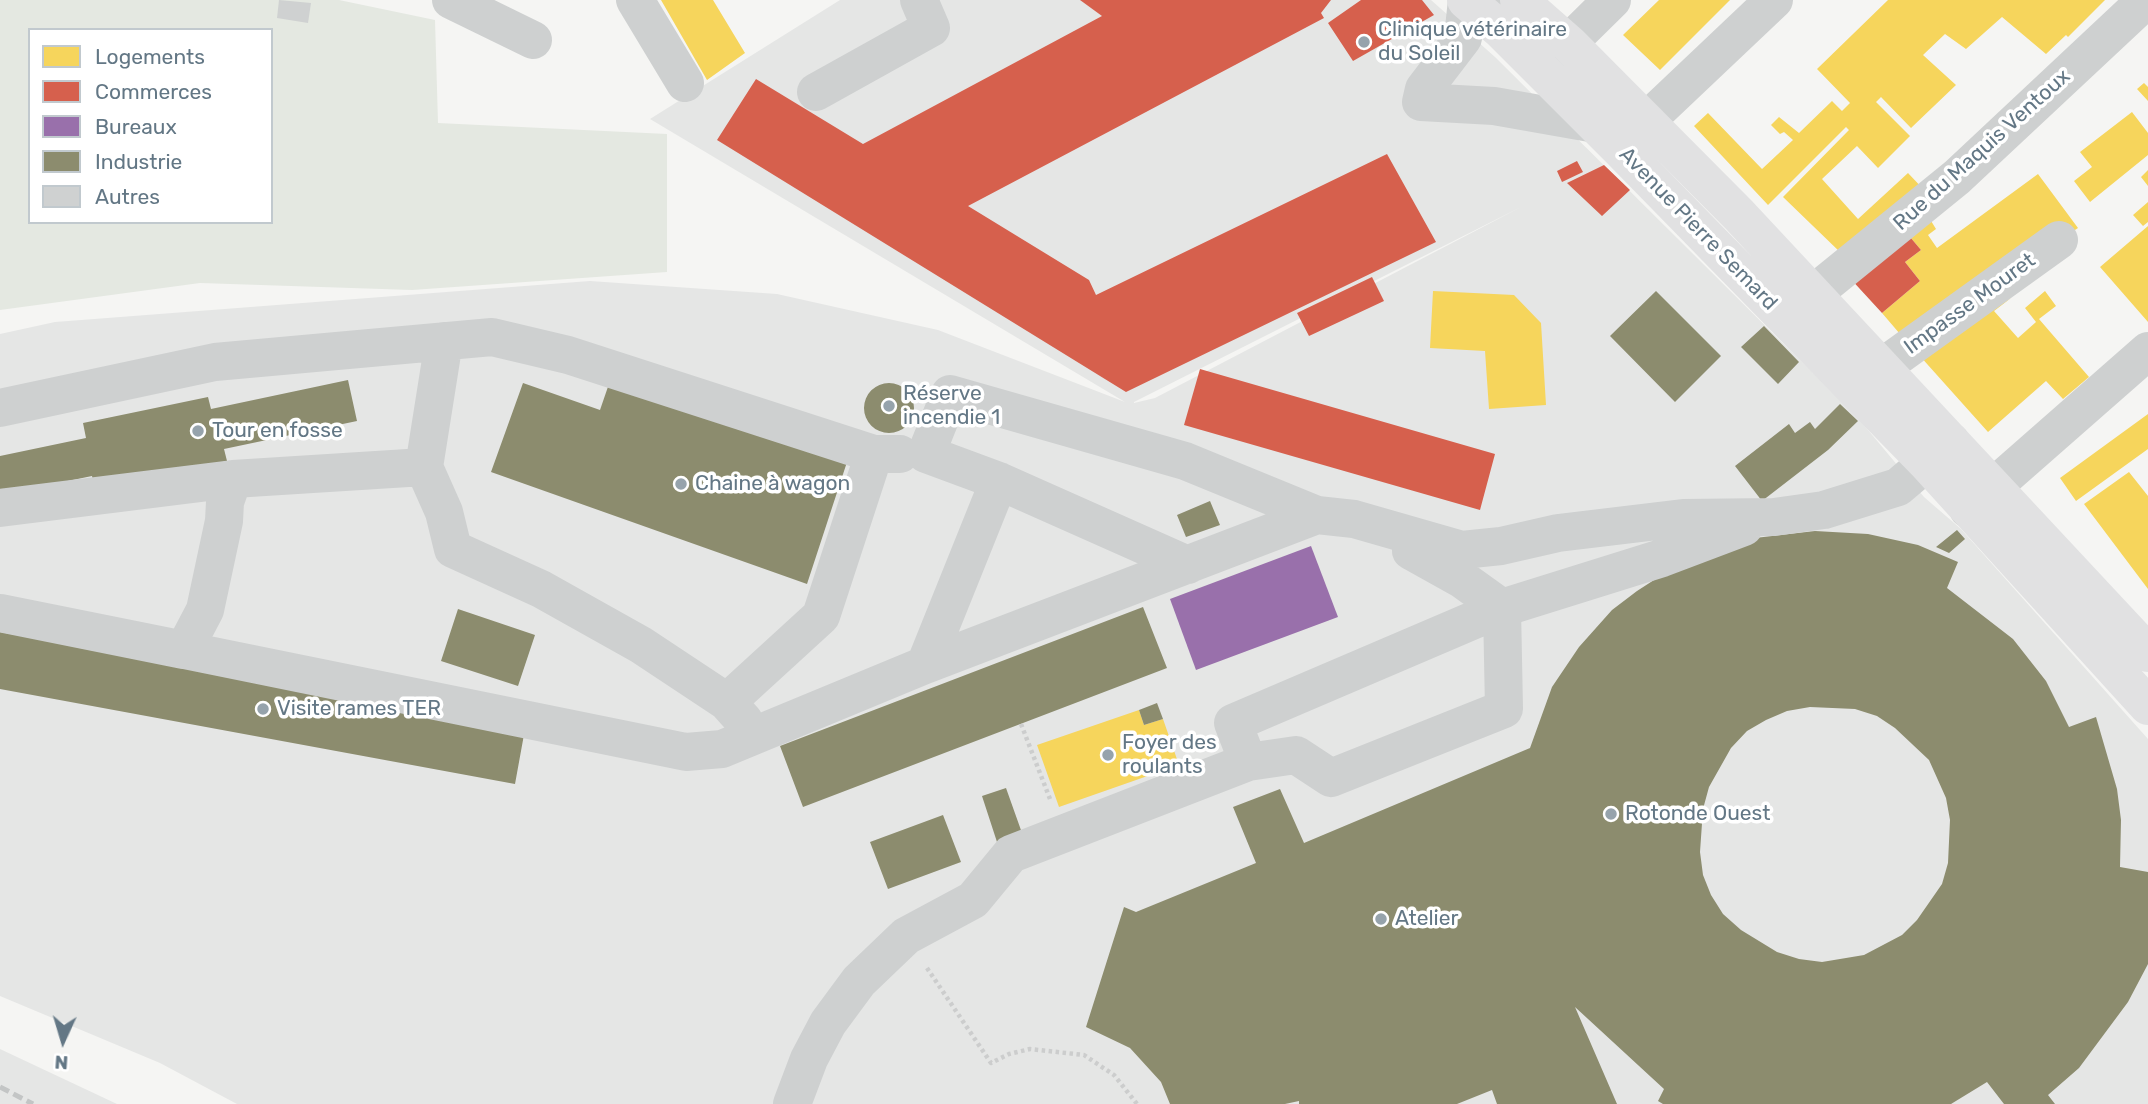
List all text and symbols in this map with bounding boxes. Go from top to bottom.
place label: Clinique vétérinaire du Soleil [1378,17,1567,67]
legend [28,28,273,224]
marker: Clinique vétérinaire du Soleil [1356,34,1372,50]
text: Logements [95,44,205,69]
street label: Rue du Maquis Ventoux [1888,64,2076,236]
text: Commerces [95,79,212,104]
text: Bureaux [95,114,177,139]
street label: Avenue Pierre Semard [1614,142,1782,316]
text: Industrie [95,149,182,174]
text: Autres [95,184,160,209]
street label: Impasse Mouret [1900,248,2040,360]
place label: Réserve incendie 1 [903,381,1000,431]
marker: Réserve incendie 1 [881,398,897,414]
place label: Tour en fosse [212,418,343,444]
marker: Tour en fosse [190,423,206,439]
place label: Chaine à wagon [695,471,850,497]
marker: Chaine à wagon [673,476,689,492]
place label: Visite rames TER [277,696,441,722]
marker: Visite rames TER [255,701,271,717]
place label: Foyer des roulants [1122,730,1217,780]
marker: Foyer des roulants [1100,747,1116,763]
place label: Rotonde Ouest [1625,801,1770,827]
marker: Rotonde Ouest [1603,806,1619,822]
place label: Atelier [1395,906,1458,932]
marker: Atelier [1373,911,1389,927]
north arrow [28,1006,98,1076]
text: N [54,1050,69,1074]

